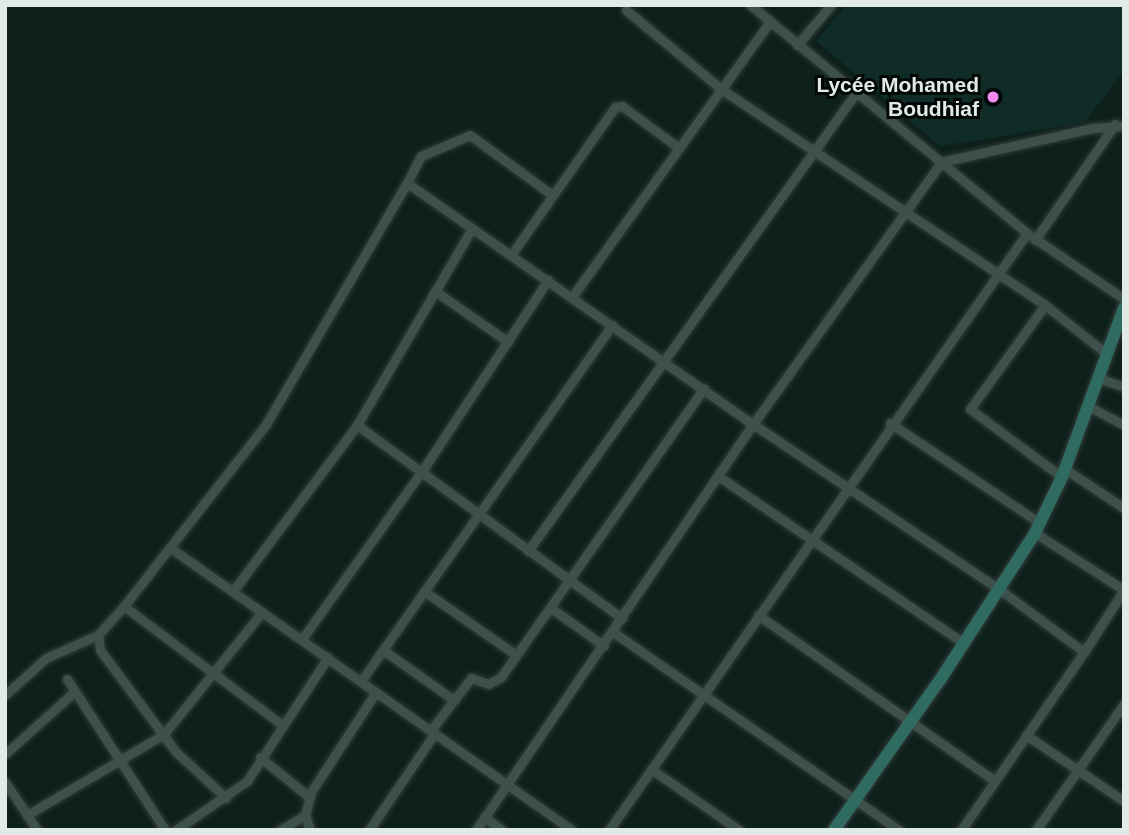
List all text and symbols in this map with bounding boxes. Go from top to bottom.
place label: Lycée Mohamed Boudhiaf [816,72,979,122]
marker: Lycée Mohamed Boudhiaf [985,89,1001,105]

